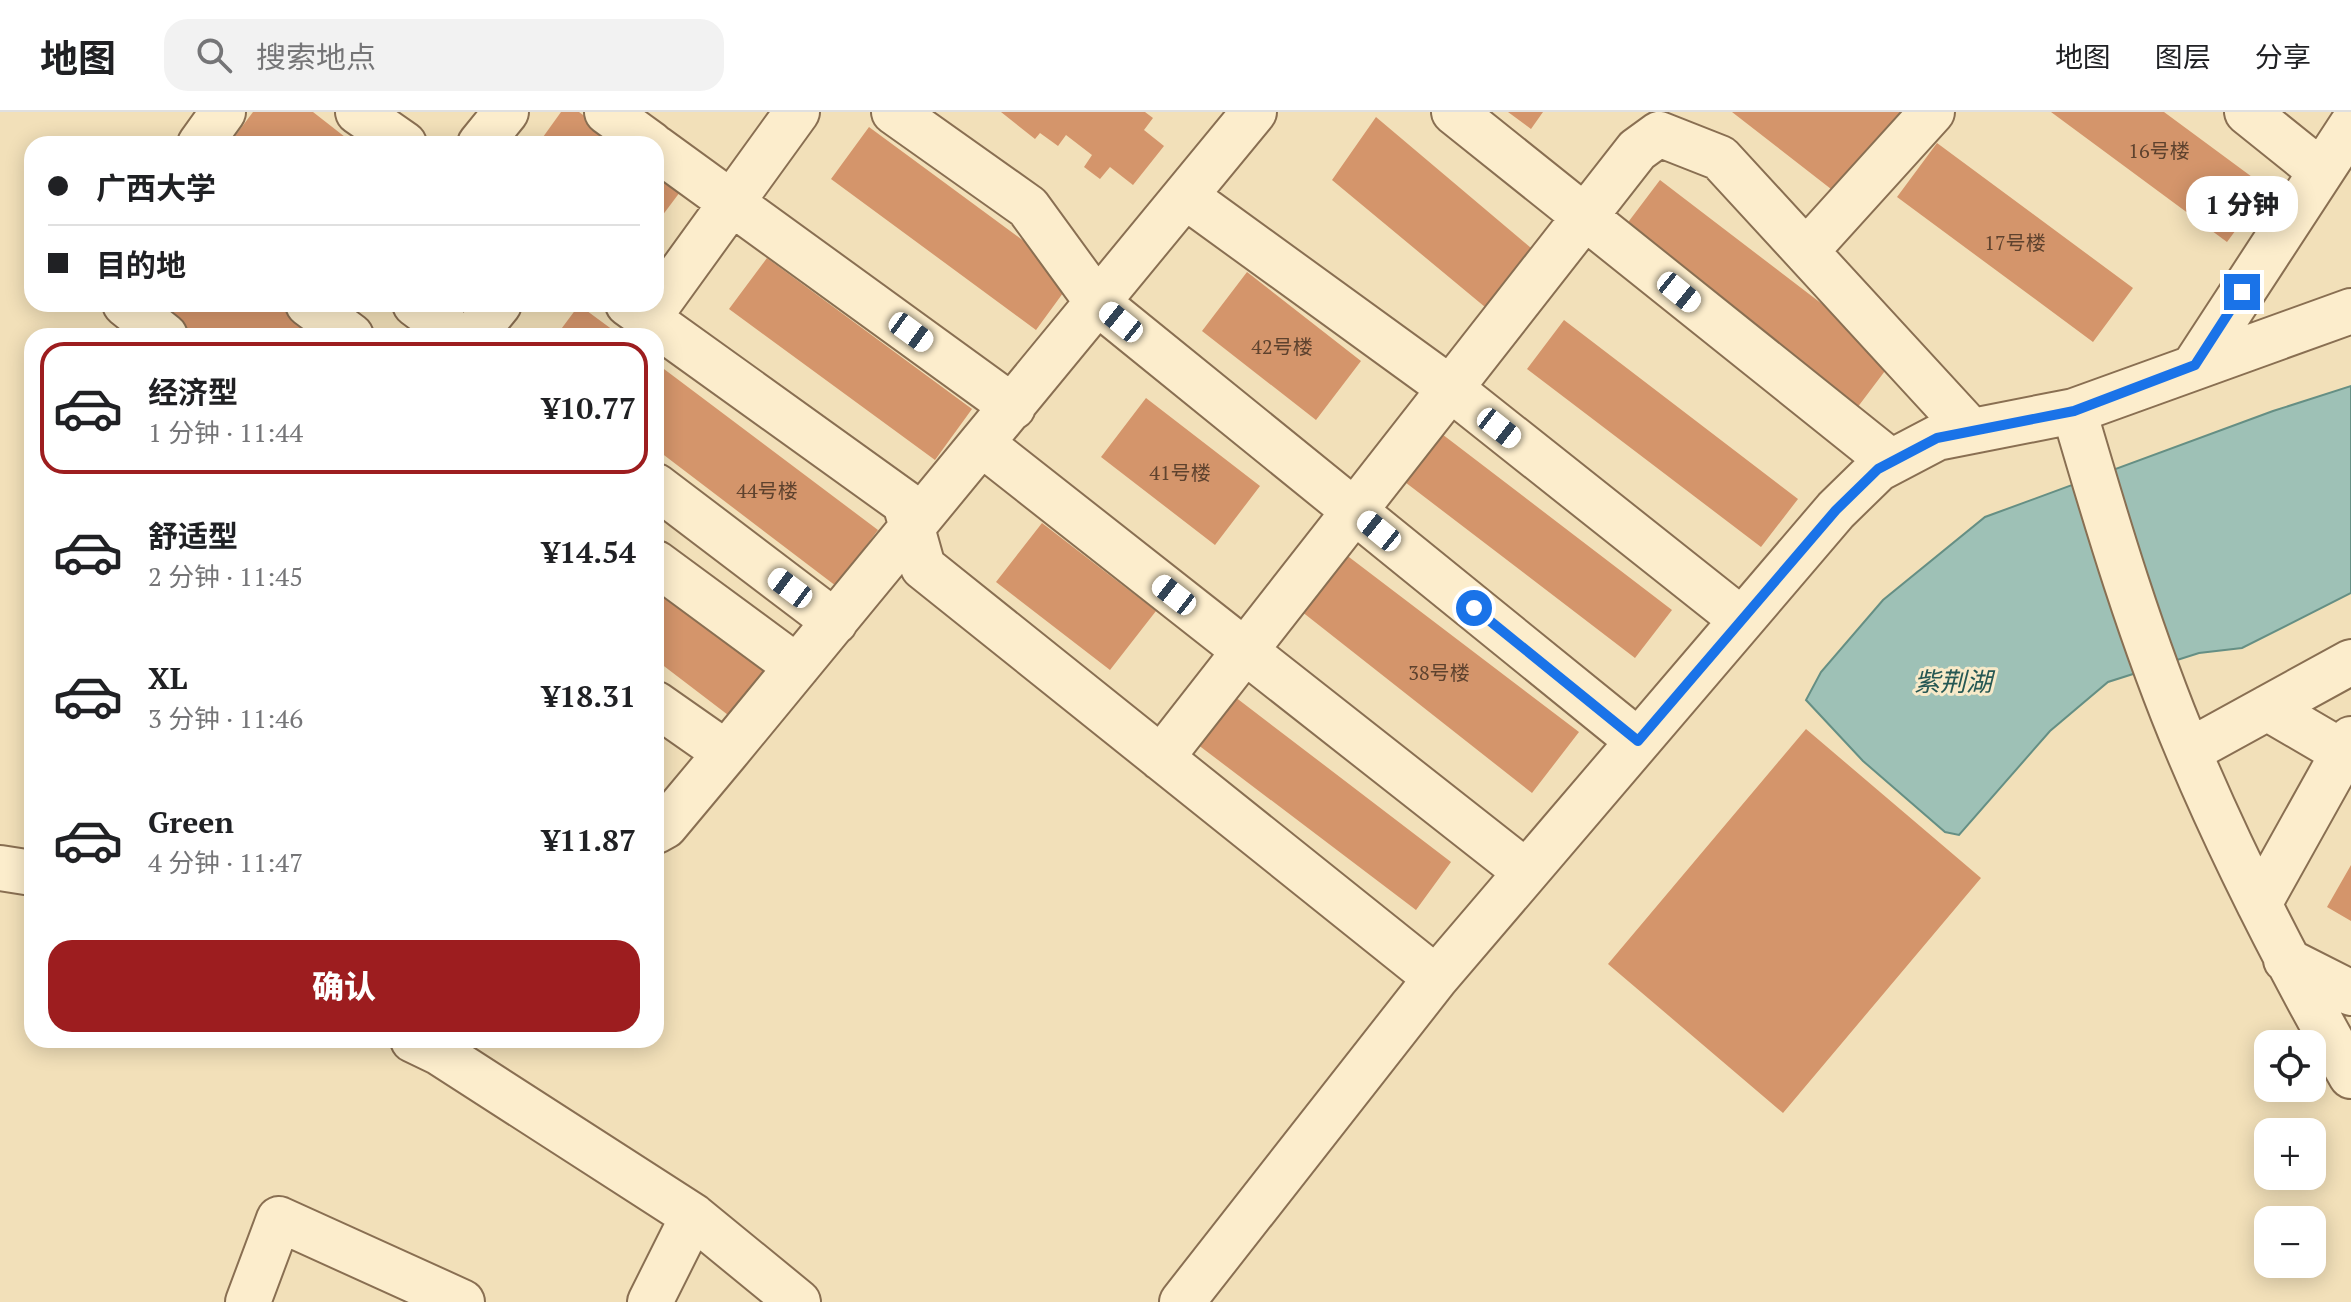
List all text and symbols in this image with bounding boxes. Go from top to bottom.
search box [164,19,724,91]
text: 地图 [40,33,116,83]
icon: search [192,33,236,77]
text: 搜索地点 [256,37,376,77]
text: 地图 [2055,38,2111,75]
text: 图层 [2155,38,2211,75]
text: 分享 [2255,38,2311,75]
house number: 16号楼 [2128,137,2190,164]
text: 广西大学 [96,168,216,208]
callout: 1 分钟 [2186,176,2298,232]
text: 1 分钟 [2205,187,2279,221]
house number: 17号楼 [1984,229,2046,256]
text: 目的地 [96,245,186,285]
car [1653,268,1705,316]
route end [2224,274,2260,310]
car [1095,298,1147,346]
car [885,308,937,356]
house number: 42号楼 [1251,333,1313,360]
icon: car [52,372,124,444]
text: 经济型 [148,372,238,412]
text: ¥10.77 [542,388,636,428]
car [1473,404,1525,452]
text: 1 分钟 · 11:44 [148,415,303,449]
house number: 41号楼 [1149,459,1211,486]
house number: 44号楼 [736,477,798,504]
car [1353,507,1405,555]
icon: car [52,516,124,588]
text: 舒适型 [148,516,238,556]
text: ¥14.54 [542,532,636,572]
text: 2 分钟 · 11:45 [148,559,303,593]
car [764,564,816,612]
car [1148,571,1200,619]
route start [1456,590,1492,626]
text: XL [148,658,187,698]
house number: 38号楼 [1408,659,1470,686]
icon: car [52,660,124,732]
water label: 紫荆湖 [1914,664,1996,698]
text: ¥18.31 [542,676,636,716]
text: 3 分钟 · 11:46 [148,701,303,735]
text: Green [148,802,234,842]
icon: car [52,804,124,876]
text: ¥11.87 [542,820,636,860]
text: 4 分钟 · 11:47 [148,845,303,879]
button: 确认 [48,940,640,1032]
map controls [2254,1030,2326,1278]
button: locate [2254,1030,2326,1102]
button: + [2254,1118,2326,1190]
button: − [2254,1206,2326,1278]

